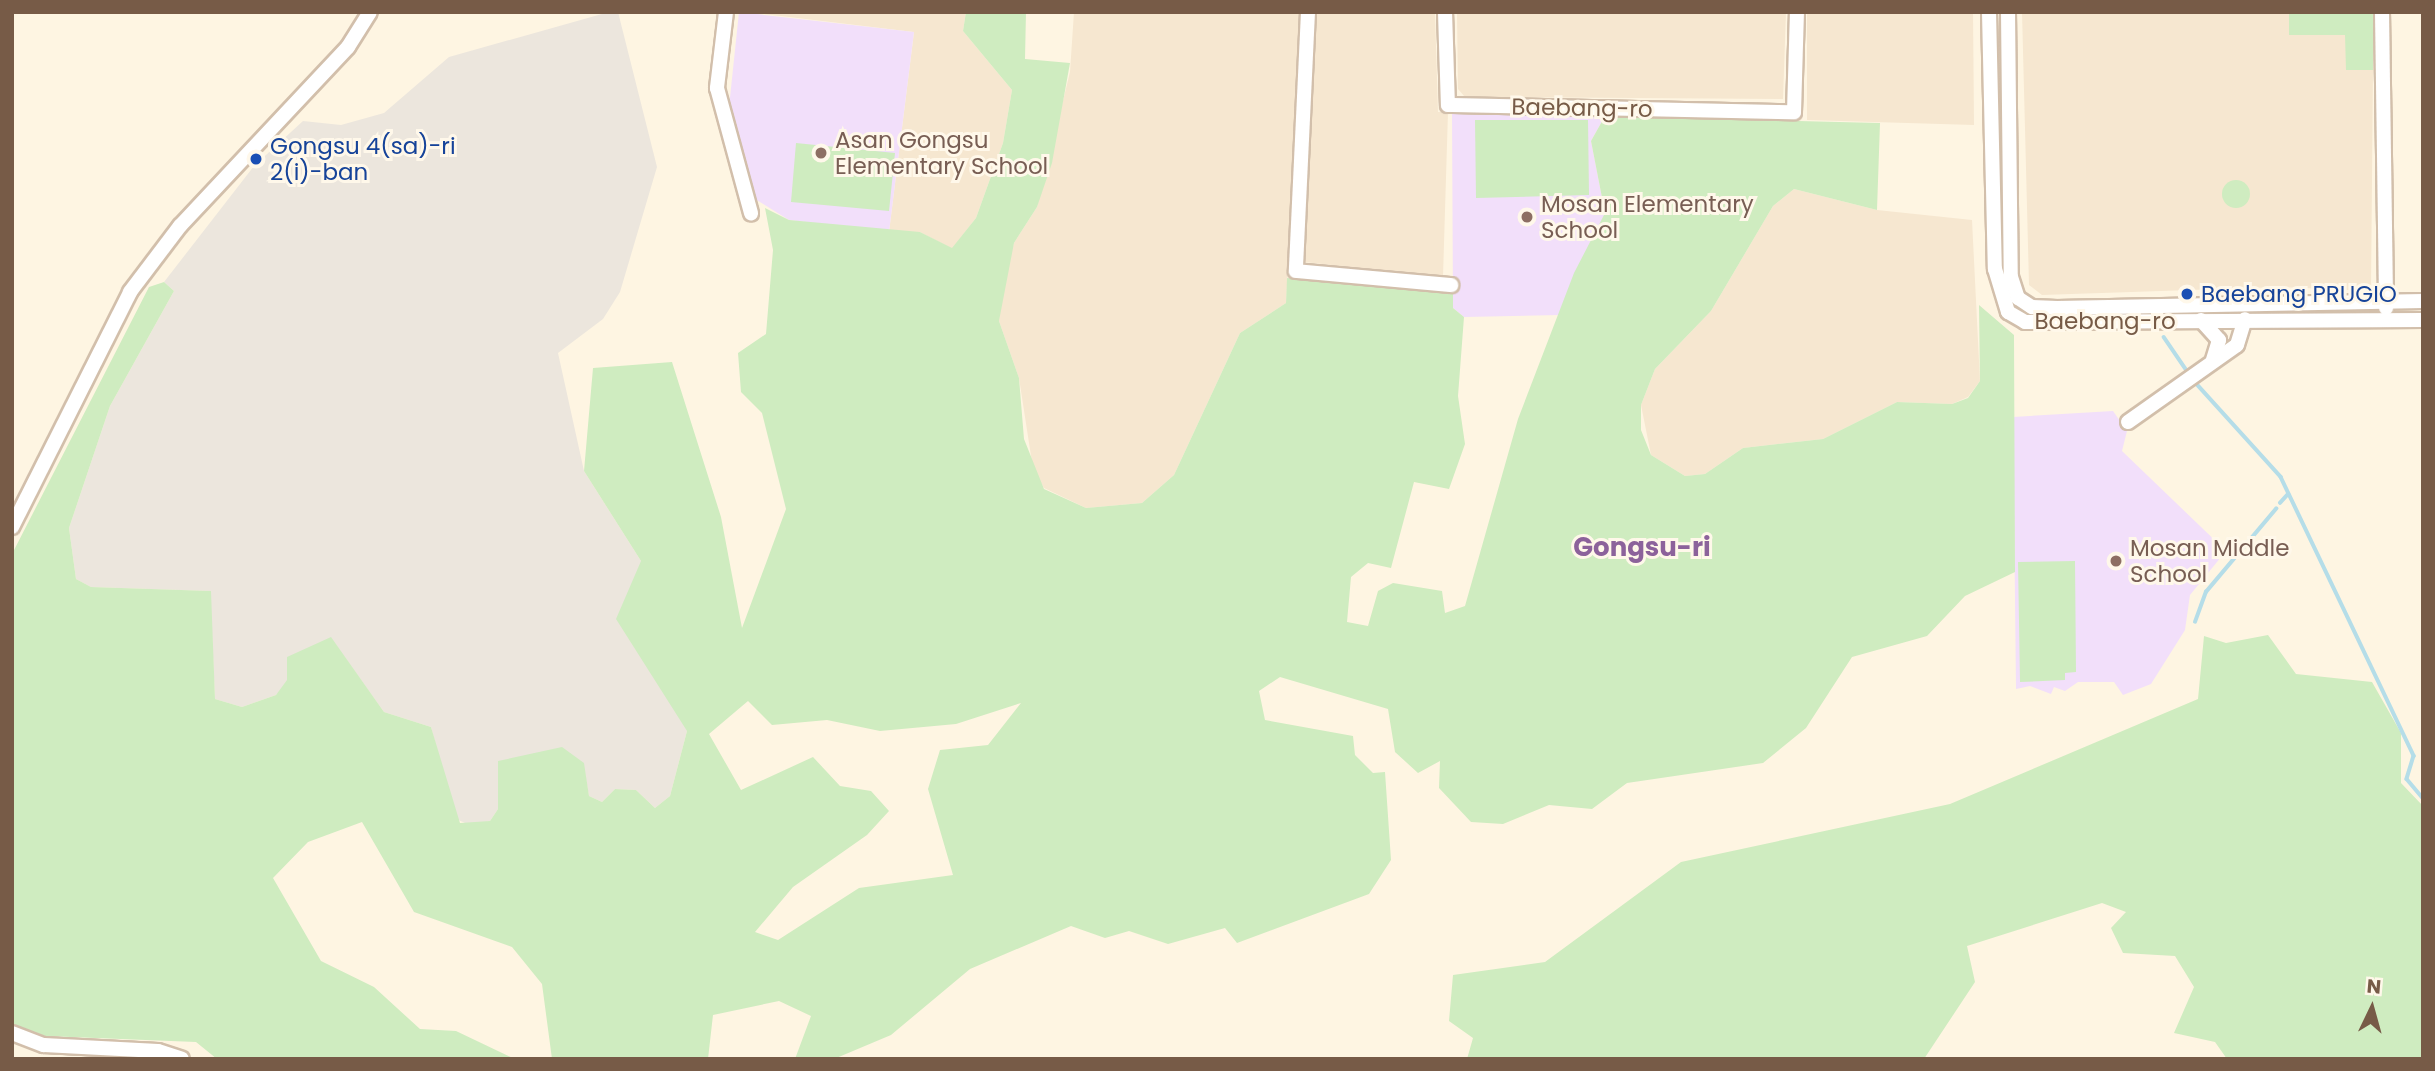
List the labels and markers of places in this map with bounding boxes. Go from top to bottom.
place label: Asan Gongsu Elementary School [835,126,1048,180]
place label: Gongsu 4(sa)-ri 2(i)-ban [270,132,456,186]
marker: Asan Gongsu Elementary School [813,145,829,161]
marker: Gongsu 4(sa)-ri 2(i)-ban [248,151,264,167]
place label: Mosan Elementary School [1541,190,1754,244]
marker: Mosan Elementary School [1519,209,1535,225]
place label: Baebang PRUGIO [2201,280,2397,308]
marker: Baebang PRUGIO [2179,286,2195,302]
place label: Mosan Middle School [2130,534,2289,588]
marker: Mosan Middle School [2108,553,2124,569]

